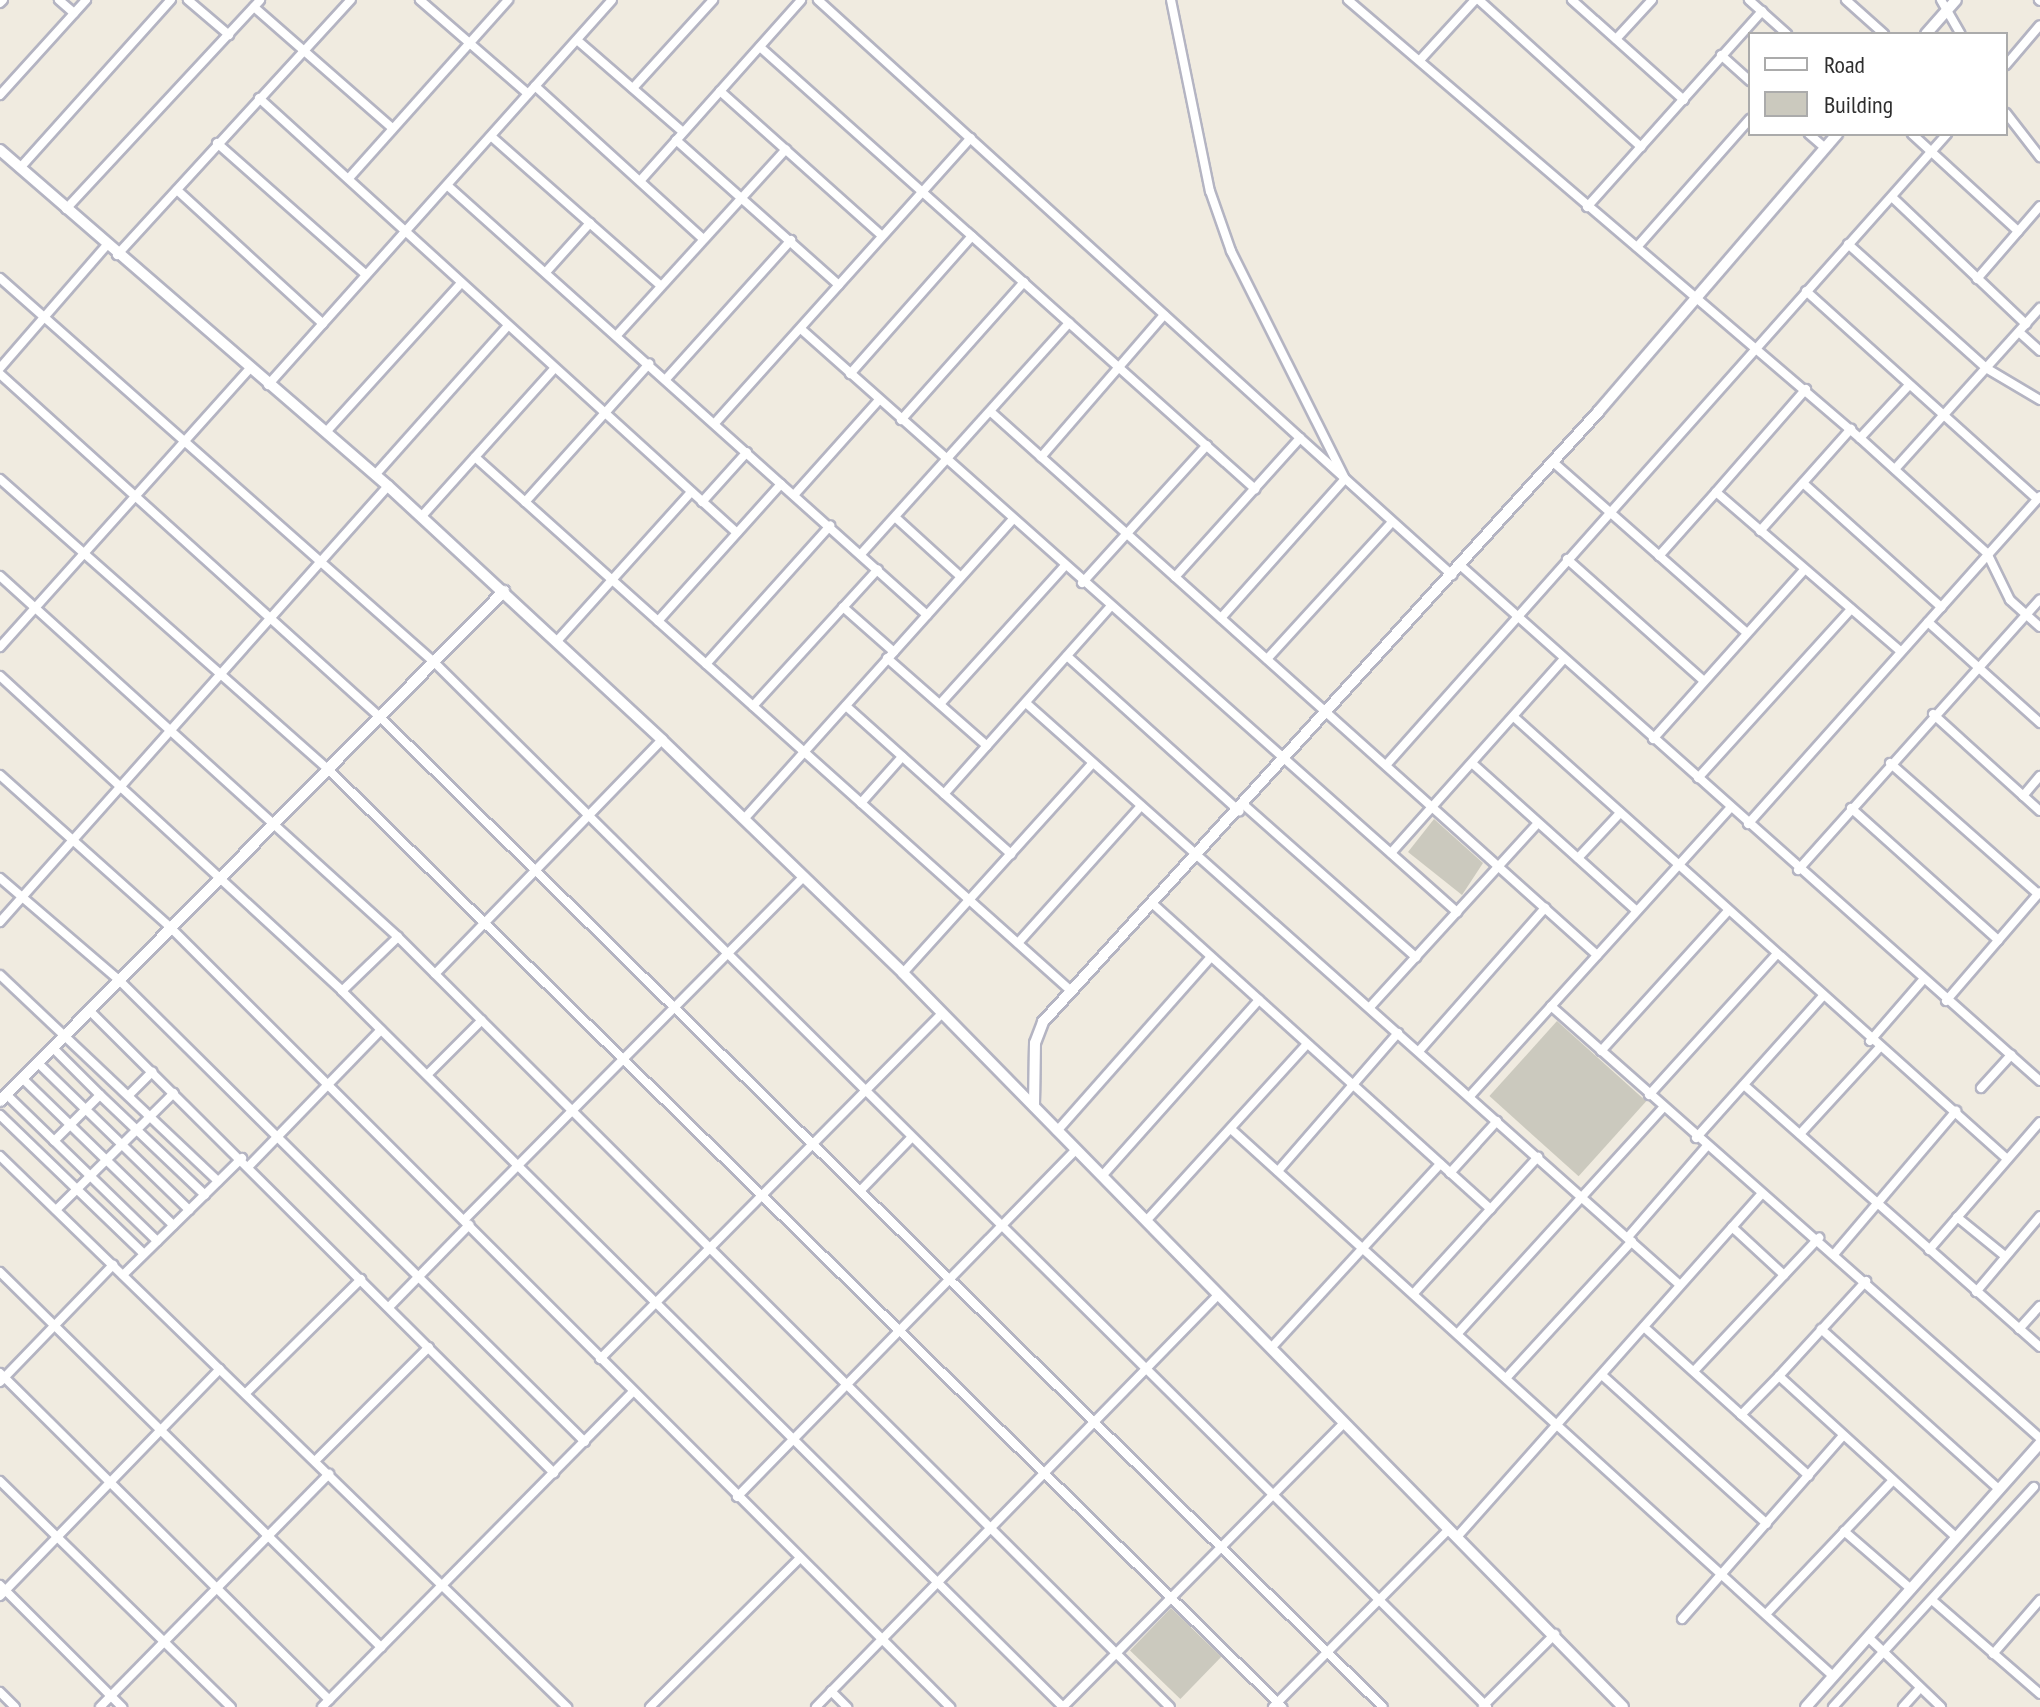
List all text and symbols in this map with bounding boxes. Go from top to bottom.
legend [1748,32,2008,136]
text: Road [1824,49,1865,80]
text: Building [1824,89,1893,120]

